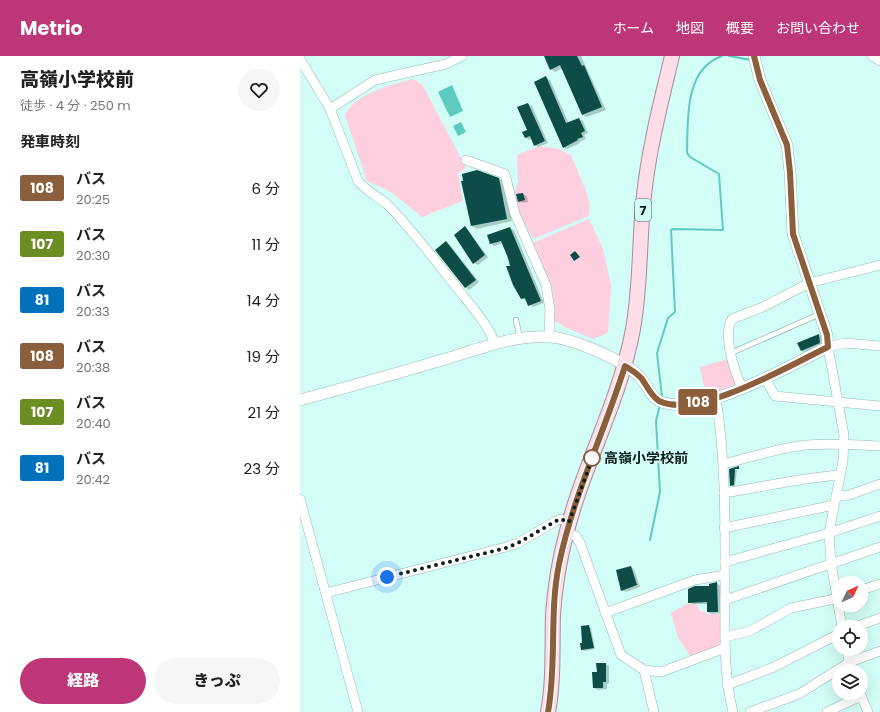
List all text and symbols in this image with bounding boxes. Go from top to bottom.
text: Metrio [20,15,83,42]
text: ホーム [612,18,654,38]
text: 地図 [676,18,704,38]
text: 概要 [726,18,754,38]
text: お問い合わせ [776,18,860,38]
text: 高嶺小学校前 [20,66,134,93]
button: heart [238,69,280,111]
text: 徒歩 · 4 分 · 250 m [20,96,131,115]
text: 発車時刻 [20,131,80,152]
text: バス [76,168,106,189]
text: 108 [30,178,54,198]
text: 6 分 [251,178,280,199]
text: 20:25 [76,190,110,209]
road number: 7 [635,199,651,221]
text: バス [76,224,106,245]
text: 107 [31,234,53,254]
text: 11 分 [251,234,280,255]
text: 20:30 [76,246,110,265]
text: バス [76,280,106,301]
text: 81 [35,290,49,310]
text: 14 分 [247,290,280,311]
text: 20:33 [76,302,110,321]
text: バス [76,336,106,357]
text: 108 [30,346,54,366]
text: 19 分 [247,346,280,367]
text: 20:38 [76,358,110,377]
line badge: 108 [675,389,721,415]
text: バス [76,392,106,413]
text: 108 [686,392,710,412]
text: 107 [31,402,53,422]
text: 21 分 [248,402,280,423]
text: 20:40 [76,414,111,433]
text: バス [76,448,106,469]
place label: 高嶺小学校前 [604,448,688,468]
marker: 高嶺小学校前 [583,449,601,467]
text: 81 [35,458,49,478]
text: 23 分 [244,458,280,479]
text: 20:42 [76,470,110,489]
your location [377,567,397,587]
north arrow [832,576,868,612]
map controls [832,576,868,700]
button: locate [832,620,868,656]
button: 経路 [20,658,146,704]
button: きっぷ [154,658,280,704]
button: layers [832,664,868,700]

